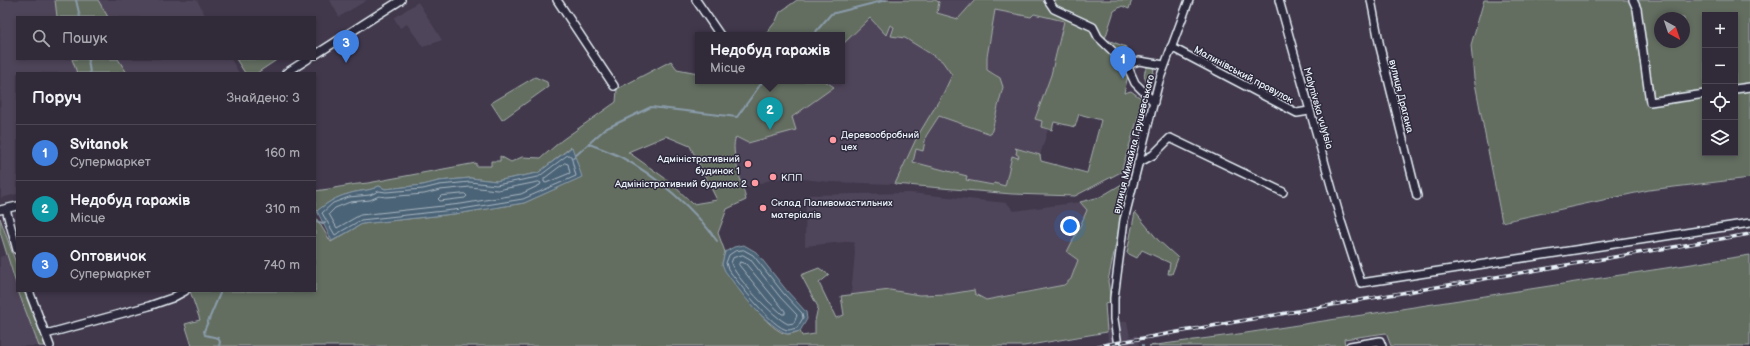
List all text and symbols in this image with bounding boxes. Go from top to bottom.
north arrow [1654,12,1690,48]
map controls [1702,12,1738,156]
button: + [1702,12,1738,48]
search box [16,16,316,60]
icon: search [30,27,52,49]
text: Пошук [62,29,108,48]
pin: 3 [333,30,359,63]
popup [695,32,845,84]
text: Недобуд гаражів [710,41,830,60]
street label: Малинівський провулок [1192,44,1296,106]
pin: 1 [1110,46,1136,79]
button: − [1702,48,1738,84]
street label: вулиця Драгана [1386,58,1416,134]
text: Місце [710,60,745,76]
street label: Malynivska vulytsia [1301,66,1336,151]
street label: вулиця Михайла Грушевського [1111,73,1157,215]
button: locate [1702,84,1738,120]
text: Поруч [32,88,82,108]
text: Знайдено: 3 [226,90,300,106]
pin: 2 [757,97,783,130]
button: layers [1702,120,1738,156]
place label: Деревообробний цех [841,129,920,153]
text: Svitanok [70,135,128,154]
marker: Деревообробний цех [828,135,838,145]
text: 1 [42,145,48,161]
text: 160 m [265,145,300,161]
place label: Адміністративний будинок 1 [656,153,740,177]
text: Супермаркет [70,154,151,170]
marker: Адміністративний будинок 1 [743,159,753,169]
marker: КПП [768,172,778,182]
place label: КПП [781,172,802,184]
place label: Адміністративний будинок 2 [614,178,747,190]
marker: Адміністративний будинок 2 [750,178,760,188]
text: Недобуд гаражів [70,191,190,210]
place label: Склад Паливомастильних матеріалів [771,197,893,221]
text: 2 [41,201,49,217]
text: 310 m [265,201,300,217]
marker: Склад Паливомастильних матеріалів [758,203,768,213]
text: Місце [70,210,105,226]
your location [1060,216,1080,236]
text: Оптовичок [70,247,146,266]
text: 3 [41,257,49,273]
text: 740 m [264,257,300,273]
text: Супермаркет [70,266,151,282]

